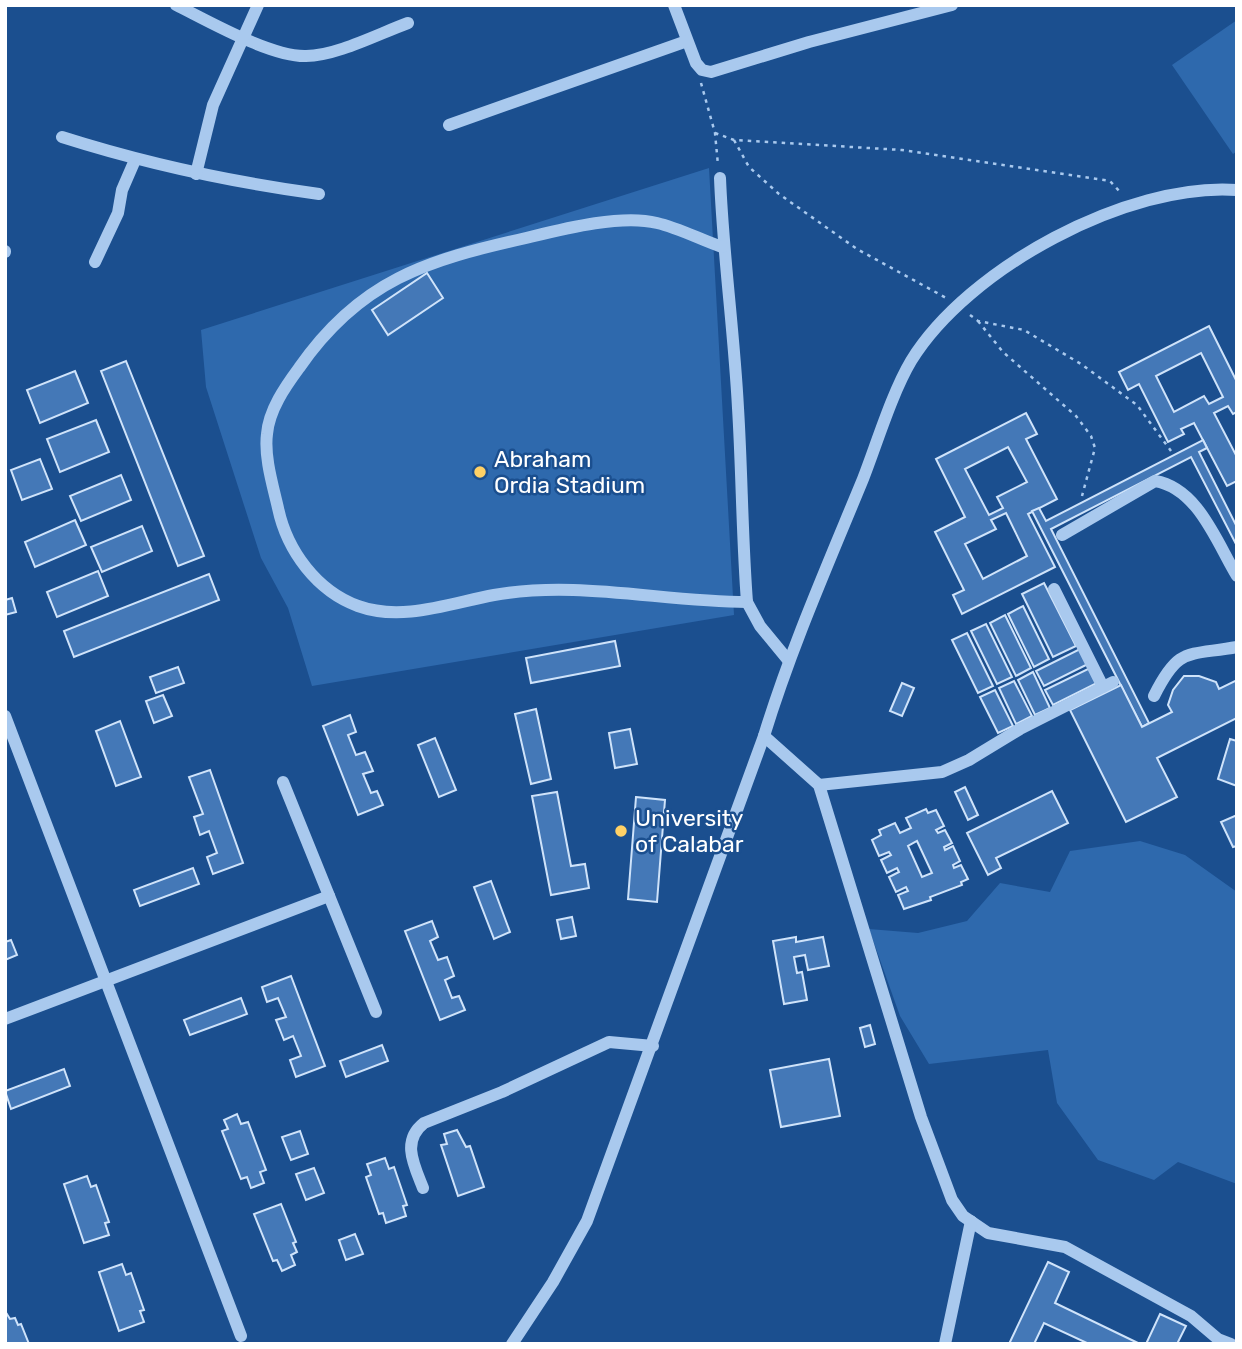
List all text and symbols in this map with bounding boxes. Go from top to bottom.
place label: Abraham Ordia Stadium [494,445,645,499]
marker: Abraham Ordia Stadium [472,464,488,480]
place label: University of Calabar [635,804,744,858]
marker: University of Calabar [613,823,629,839]

